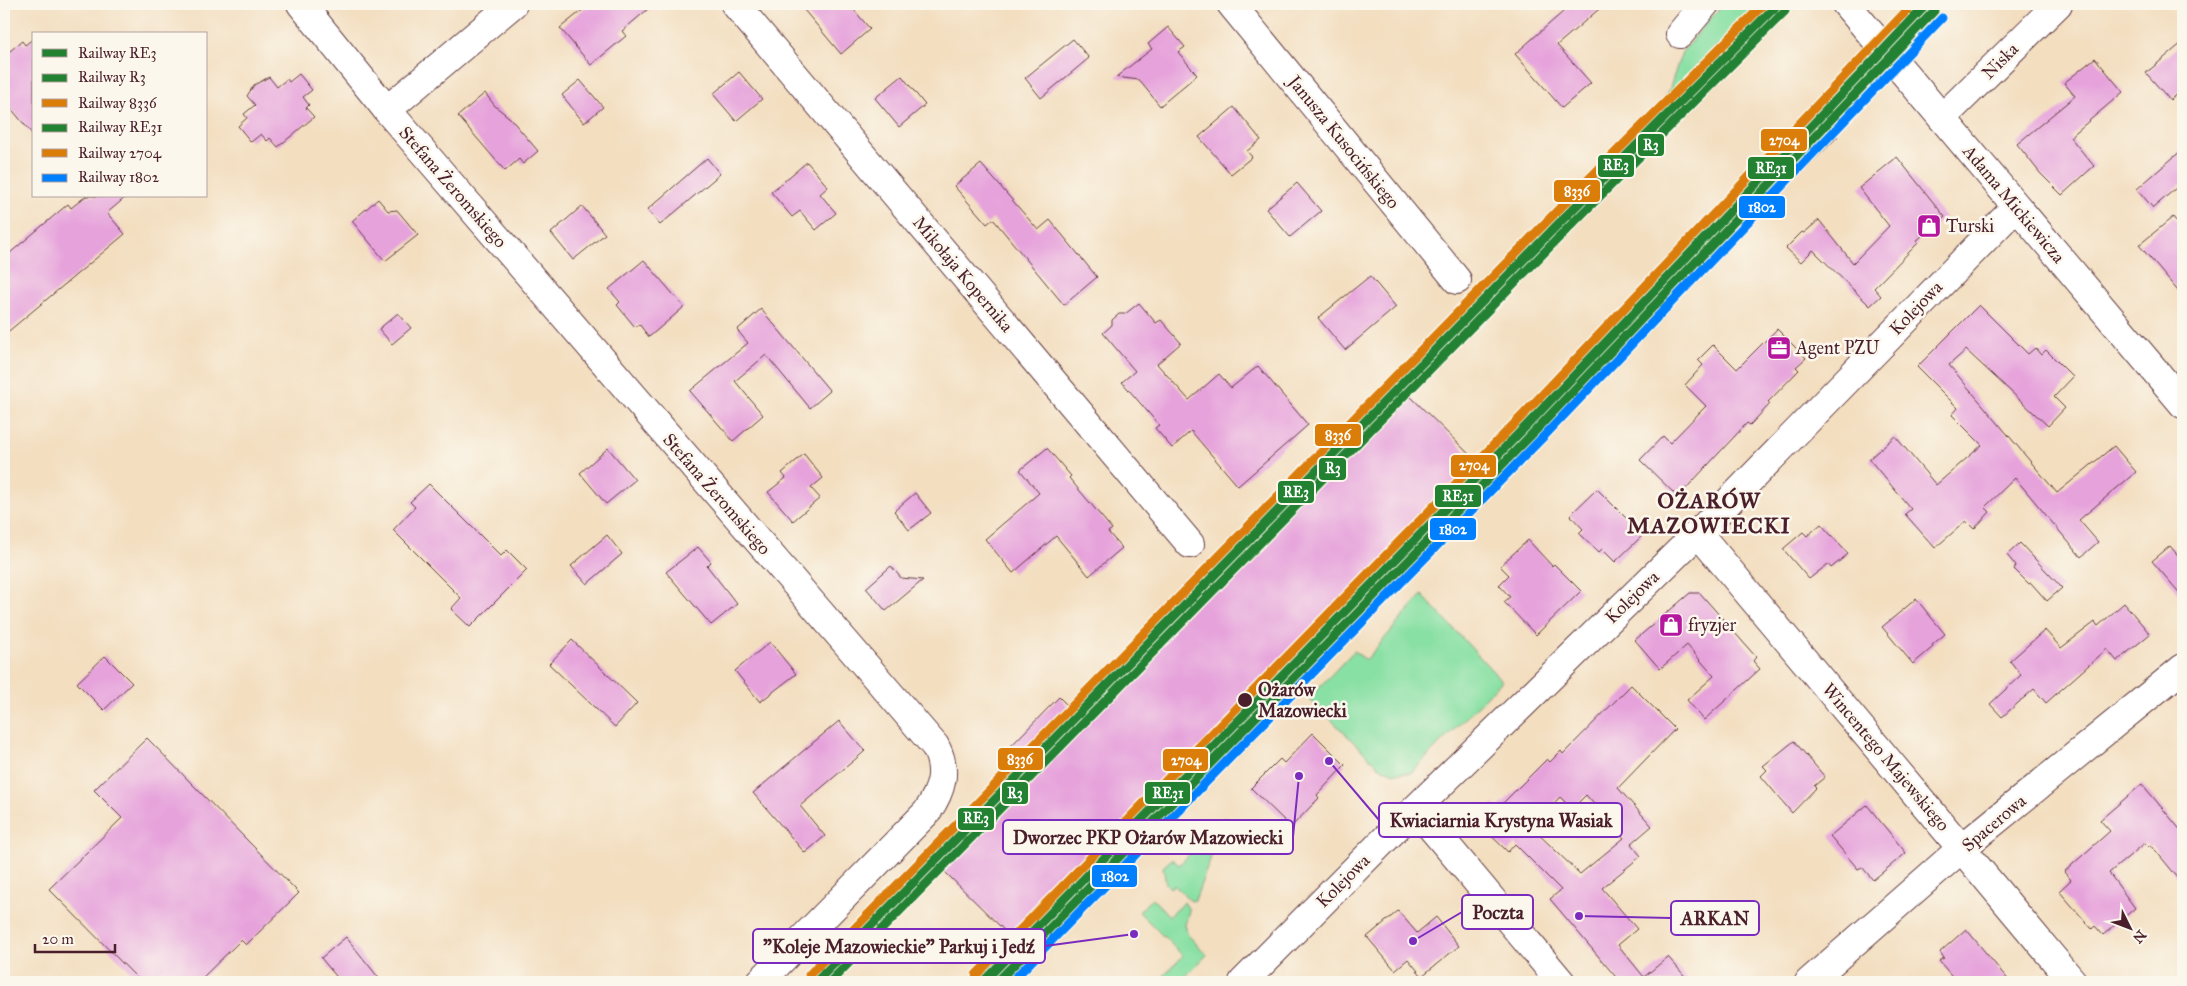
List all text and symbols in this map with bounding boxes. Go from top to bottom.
legend [32,32,208,198]
street label: Niska [1977,38,2023,84]
text: Railway RE3 [78,44,156,62]
text: Railway R3 [78,68,146,86]
street label: Janusza Kusocińskiego [1281,69,1404,214]
text: Railway 8336 [78,94,158,112]
text: Railway RE31 [78,118,162,136]
street label: Stefana Żeromskiego [394,121,512,253]
line badge: 2704 [1760,128,1808,152]
text: 2704 [1769,132,1800,150]
line badge: R3 [1637,133,1665,157]
text: R3 [1643,137,1659,155]
street label: Adama Mickiewicza [1958,140,2070,268]
text: Railway 2704 [78,144,162,162]
line badge: RE3 [1597,154,1635,178]
line badge: RE31 [1747,156,1795,180]
text: RE3 [1603,157,1629,175]
text: RE31 [1755,160,1787,178]
text: Railway 1802 [78,168,160,186]
line badge: 8336 [1553,179,1601,203]
text: 8336 [1564,183,1591,201]
line badge: 1802 [1738,195,1786,219]
text: 1802 [1748,199,1777,216]
street label: Mikołaja Kopernika [908,211,1018,337]
shop icon: Turski [1916,213,1942,239]
place label: Turski [1946,215,1994,237]
street label: Kolejowa [1885,276,1947,340]
office icon: Agent PZU [1766,335,1792,361]
place label: Agent PZU [1795,337,1880,360]
line badge: 8336 [1314,423,1362,447]
text: 8336 [1325,427,1352,445]
street label: Stefana Żeromskiego [658,428,776,560]
line badge: 2704 [1450,454,1497,478]
line badge: R3 [1318,457,1347,481]
text: 2704 [1459,457,1490,475]
text: R3 [1325,460,1341,478]
line badge: RE3 [1277,480,1315,504]
text: RE3 [1283,484,1309,502]
line badge: RE31 [1434,484,1482,508]
district label: OŻARÓW MAZOWIECKI [1627,487,1791,539]
text: RE31 [1442,488,1474,506]
line badge: 1802 [1429,517,1477,541]
text: 1802 [1439,521,1468,538]
street label: Kolejowa [1600,566,1664,628]
shop icon: fryzjer [1658,612,1684,638]
place label: fryzjer [1688,614,1736,636]
street label: Wincentego Majewskiego [1817,678,1954,836]
place label: Ożarów Mazowiecki [1258,679,1348,722]
marker: Ożarów Mazowiecki [1236,691,1254,709]
line badge: 8336 [997,747,1044,771]
line badge: 2704 [1162,748,1209,772]
text: 8336 [1007,751,1034,769]
text: 2704 [1171,752,1202,770]
line badge: R3 [1001,781,1029,805]
line badge: RE31 [1144,781,1191,805]
text: R3 [1007,785,1023,803]
text: RE31 [1152,785,1184,803]
street label: Spacerowa [1957,790,2031,856]
callout: Kwiaciarnia Krystyna Wasiak [1379,803,1622,837]
line badge: RE3 [957,807,995,831]
text: Kwiaciarnia Krystyna Wasiak [1389,809,1614,833]
text: RE3 [963,810,989,828]
callout: Dworzec PKP Ożarów Mazowiecki [1003,820,1293,854]
text: Dworzec PKP Ożarów Mazowiecki [1013,826,1284,849]
street label: Kolejowa [1312,849,1375,912]
line badge: 1802 [1091,864,1138,888]
text: 1802 [1101,868,1130,885]
callout: Poczta [1462,895,1533,929]
text: Poczta [1472,901,1525,924]
callout: ARKAN [1671,901,1759,935]
north arrow [2104,904,2154,954]
text: ARKAN [1679,907,1749,930]
scale bar [35,921,115,953]
text: N [2129,926,2150,947]
callout: "Koleje Mazowieckie" Parkuj i Jedź [753,929,1045,963]
text: 20 m [42,930,74,948]
text: "Koleje Mazowieckie" Parkuj i Jedź [763,935,1035,959]

